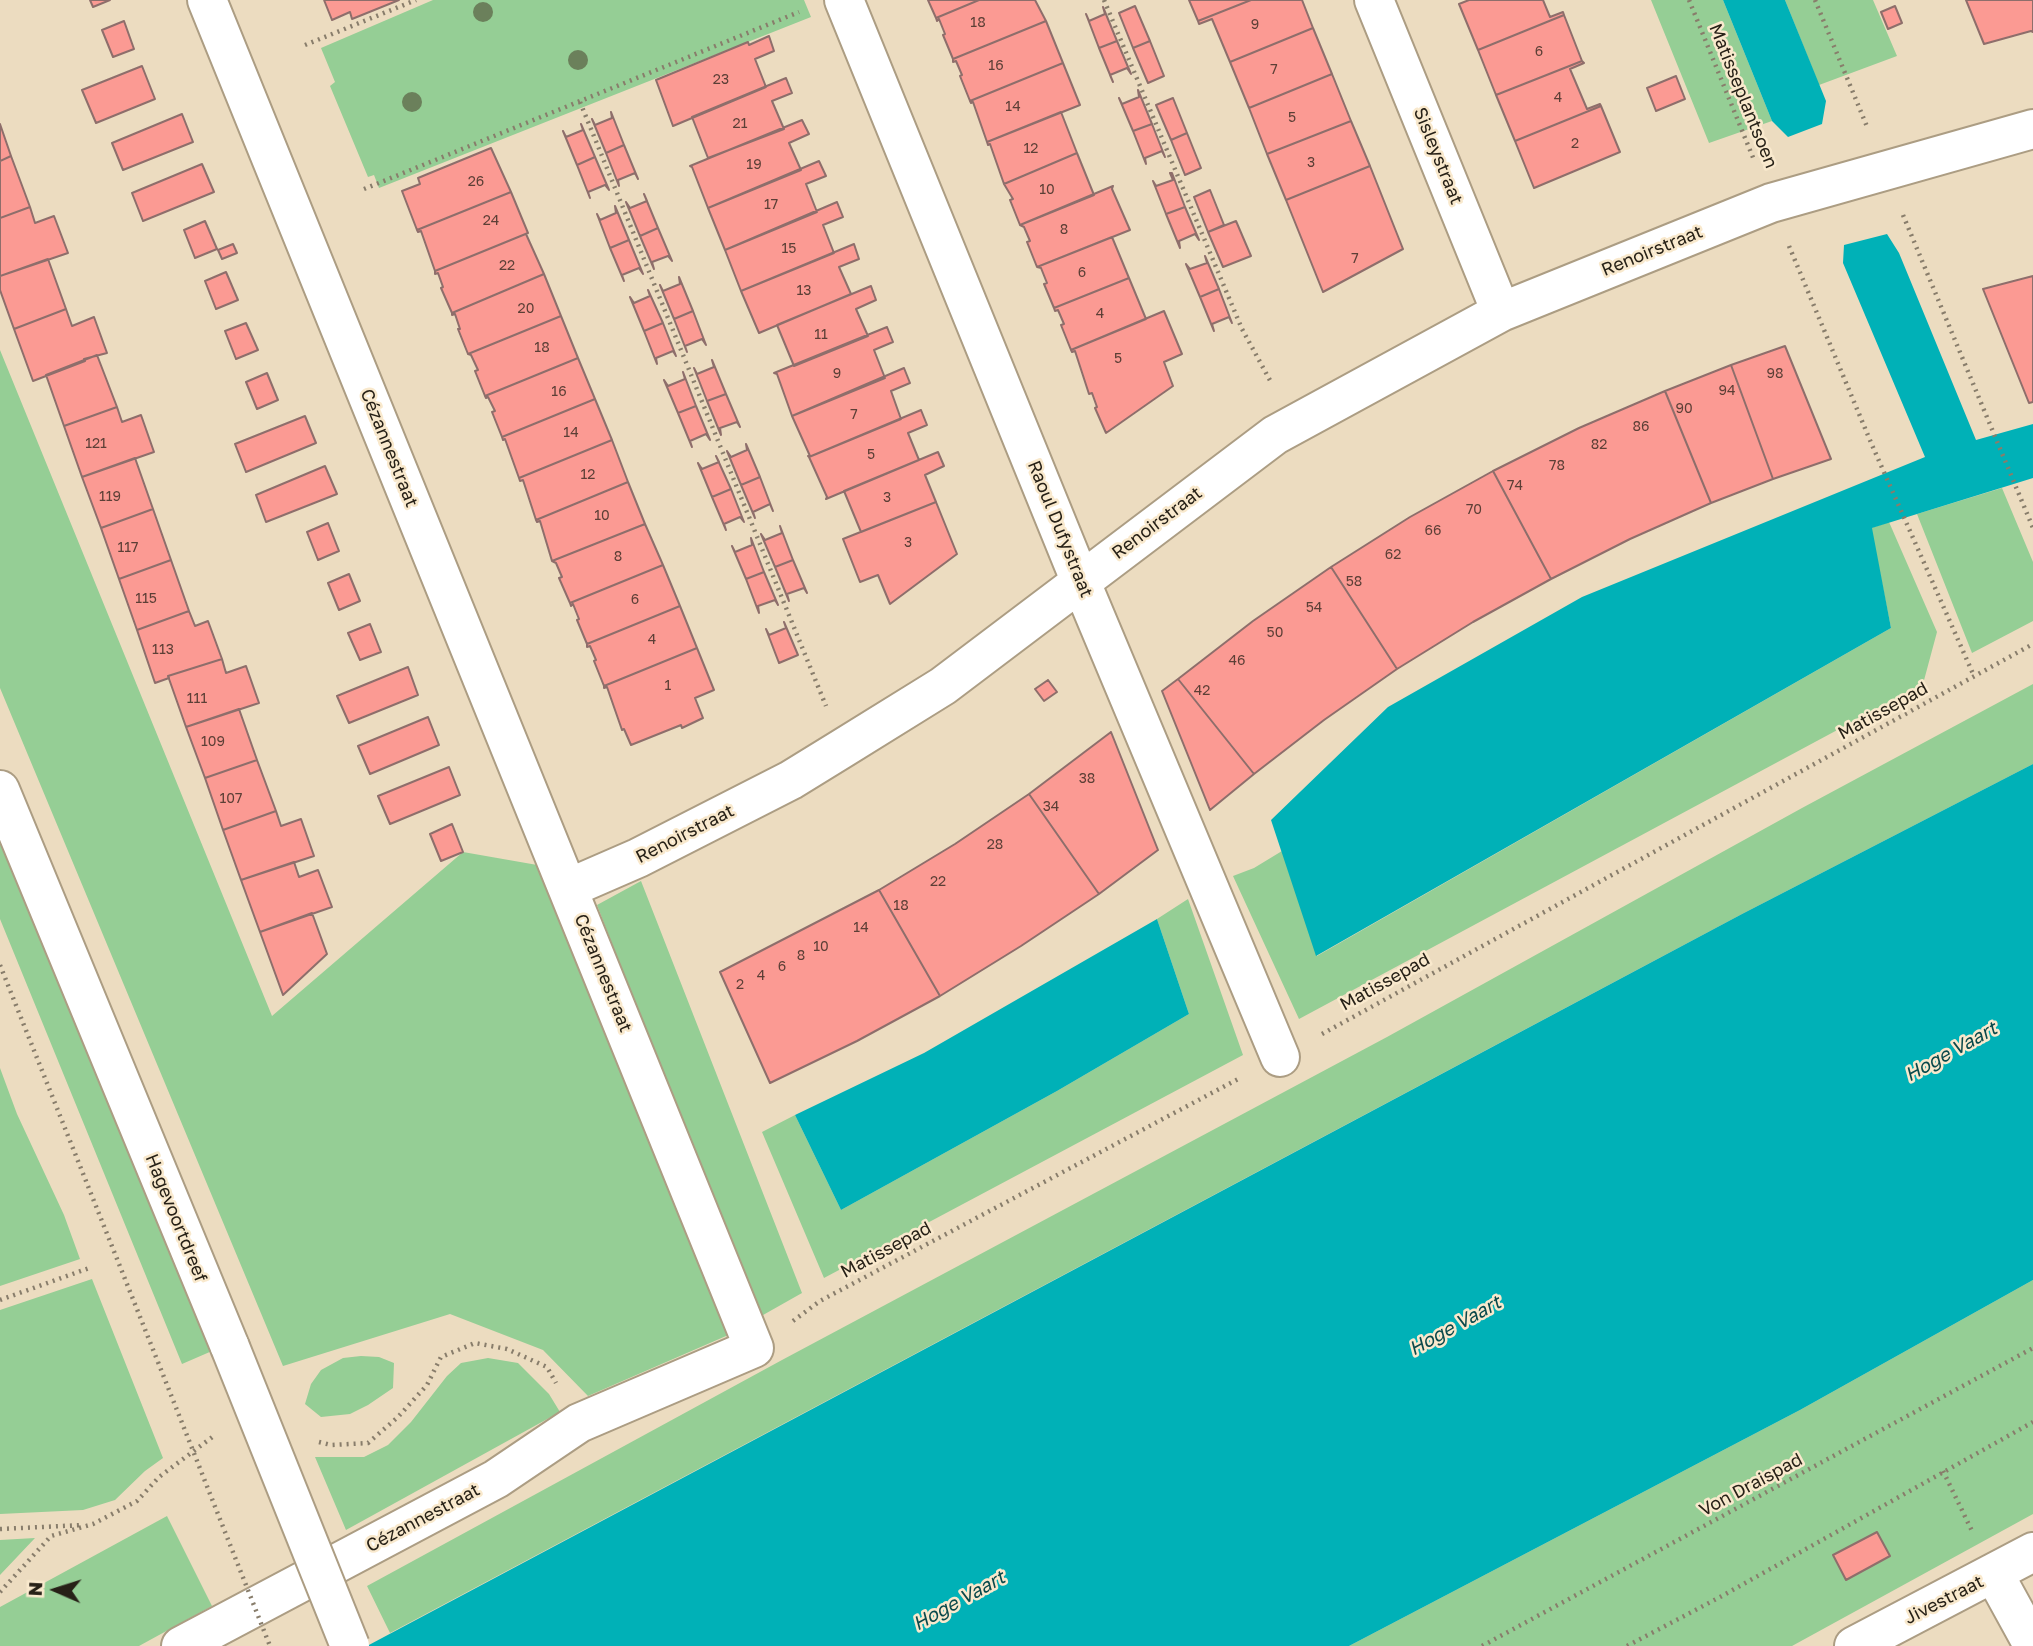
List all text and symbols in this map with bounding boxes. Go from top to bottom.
house number: 18 [970,15,986,31]
house number: 9 [1251,17,1259,33]
street label: Matisseplantsoen [1704,21,1782,171]
house number: 6 [1535,44,1543,60]
house number: 16 [988,58,1004,74]
house number: 7 [1270,62,1278,78]
house number: 23 [713,72,729,88]
house number: 4 [1554,90,1562,106]
house number: 14 [1005,99,1021,115]
street label: Sisleystraat [1409,104,1467,208]
house number: 5 [1288,110,1296,126]
house number: 21 [733,116,747,132]
house number: 2 [1571,136,1579,152]
house number: 12 [1024,141,1038,157]
house number: 3 [1307,155,1315,171]
house number: 19 [746,157,762,173]
house number: 26 [468,174,484,190]
house number: 10 [1039,182,1055,198]
house number: 17 [764,197,778,213]
house number: 24 [483,213,499,229]
street label: Renoirstraat [1598,221,1706,281]
house number: 8 [1060,222,1068,238]
house number: 15 [782,241,796,257]
house number: 7 [1351,251,1359,267]
house number: 22 [499,258,515,274]
house number: 6 [1078,265,1086,281]
house number: 13 [797,283,811,299]
house number: 20 [518,301,534,317]
house number: 4 [1096,306,1104,322]
house number: 11 [814,327,828,343]
house number: 18 [534,340,550,356]
house number: 5 [1114,351,1122,367]
house number: 9 [833,366,841,382]
house number: 98 [1766,366,1784,382]
house number: 94 [1718,383,1736,399]
house number: 16 [551,384,567,400]
street label: Cézannestraat [355,386,423,510]
house number: 90 [1675,401,1693,417]
house number: 7 [850,407,858,423]
house number: 86 [1632,419,1650,435]
house number: 14 [563,425,579,441]
house number: 121 [85,436,107,452]
house number: 82 [1591,437,1607,453]
house number: 5 [867,447,875,463]
street label: Raoul Dufystraat [1023,457,1097,601]
house number: 78 [1549,458,1565,474]
house number: 12 [581,467,595,483]
house number: 74 [1507,478,1523,494]
street label: Renoirstraat [1108,482,1206,564]
house number: 119 [99,489,121,505]
house number: 3 [883,490,891,506]
house number: 70 [1466,502,1482,518]
house number: 10 [594,508,610,524]
house number: 66 [1425,523,1441,539]
house number: 3 [904,535,912,551]
house number: 117 [118,540,138,556]
house number: 62 [1385,547,1401,563]
house number: 8 [614,549,622,565]
house number: 58 [1346,574,1362,590]
house number: 115 [135,591,157,607]
house number: 6 [631,592,639,608]
house number: 54 [1306,600,1322,616]
house number: 50 [1267,625,1283,641]
house number: 4 [648,632,656,648]
house number: 113 [152,642,174,658]
house number: 46 [1228,653,1246,669]
street label: Matissepad [1834,677,1932,745]
house number: 1 [665,678,671,694]
house number: 42 [1194,683,1210,699]
house number: 111 [187,691,207,707]
house number: 109 [201,734,225,750]
house number: 38 [1079,771,1095,787]
house number: 107 [220,791,242,807]
house number: 34 [1043,799,1059,815]
street label: Renoirstraat [632,800,738,868]
house number: 28 [987,837,1003,853]
house number: 22 [930,874,946,890]
house number: 18 [893,898,909,914]
street label: Cézannestraat [569,911,637,1035]
house number: 14 [853,920,869,936]
house number: 10 [813,939,829,955]
house number: 8 [797,948,805,964]
street label: Matissepad [1336,948,1434,1016]
house number: 6 [778,959,786,975]
house number: 4 [757,968,765,984]
house number: 2 [736,977,744,993]
water label: Hoge Vaart [1901,1017,2001,1087]
street label: Hagevoortdreef [140,1151,212,1285]
street label: Matissepad [837,1217,935,1283]
water label: Hoge Vaart [1405,1291,1505,1361]
street label: Von Draispad [1696,1449,1806,1521]
street label: Cézannestraat [363,1479,483,1557]
north arrow [21,1555,91,1625]
water label: Hoge Vaart [909,1566,1009,1636]
street label: Jivestraat [1901,1571,1987,1629]
text: N [23,1581,46,1597]

